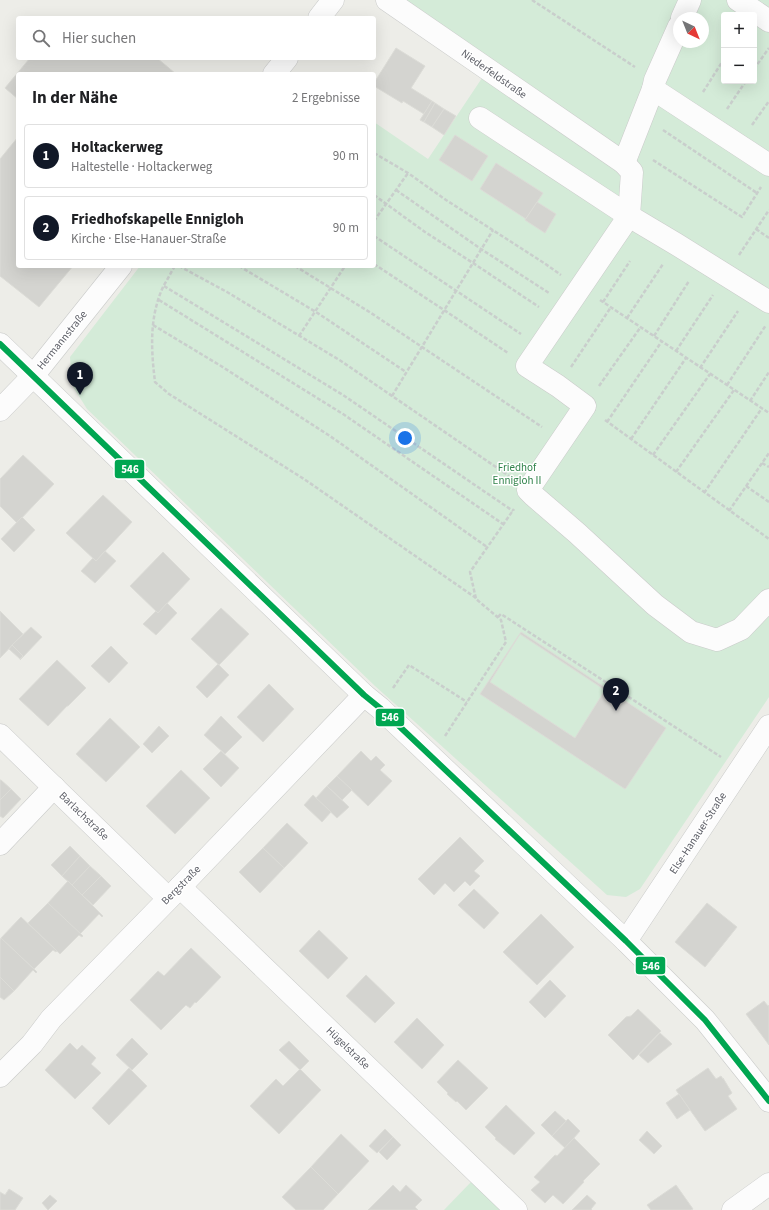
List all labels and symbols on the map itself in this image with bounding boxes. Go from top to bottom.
north arrow [673,12,709,48]
street label: Niederfeldstraße [458,46,530,103]
street label: Hermannstraße [33,307,91,373]
pin: 1 [67,362,93,395]
your location [395,428,415,448]
line badge: 546 [114,459,145,479]
park label: Friedhof Ennigloh II [493,460,541,488]
text: 546 [121,462,139,477]
pin: 2 [603,678,629,711]
line badge: 546 [375,708,405,727]
text: 546 [381,710,399,725]
street label: Barlachstraße [56,788,113,844]
street label: Else-Hanauer-Straße [666,789,730,877]
street label: Bergstraße [158,862,204,908]
line badge: 546 [635,956,666,975]
text: 546 [642,959,660,974]
street label: Hügelstraße [323,1023,374,1073]

